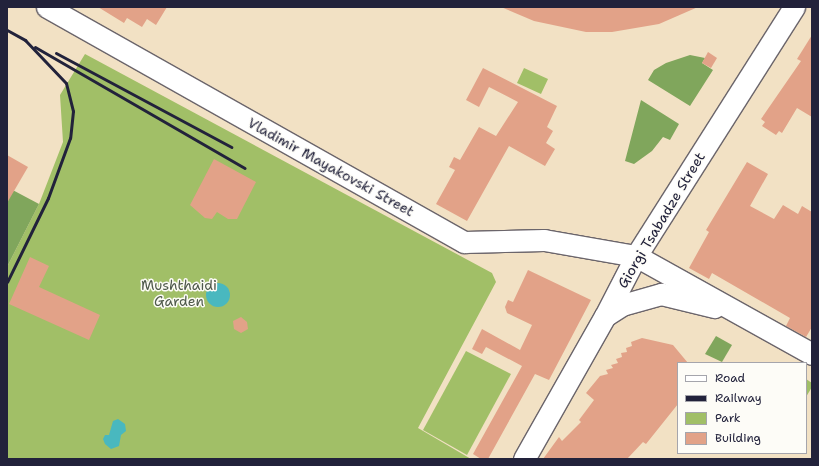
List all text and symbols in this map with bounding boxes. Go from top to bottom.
street label: Vladimir Mayakovski Street [245,114,417,220]
street label: Giorgi Tsabadze Street [614,149,708,291]
park label: Mushthaidi Garden [141,277,217,310]
legend [677,362,807,454]
text: Road [715,370,745,386]
text: Railway [715,390,762,406]
text: Park [715,410,741,426]
text: Building [715,430,761,446]

